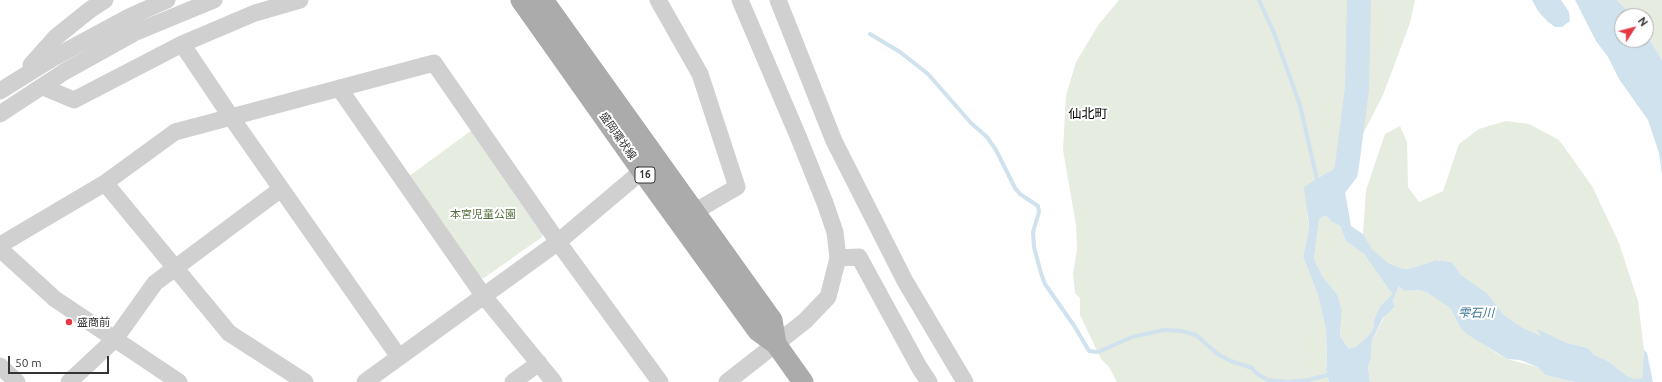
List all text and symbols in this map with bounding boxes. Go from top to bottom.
north arrow [1614,8,1654,48]
text: N [1636,15,1650,28]
district label: 仙北町 [1069,106,1107,122]
street label: 盛岡環状線 [597,110,639,162]
road number: 16 [635,167,655,183]
park label: 本宮児童公園 [450,207,516,221]
water label: 雫石川 [1458,306,1494,320]
place label: 盛商前 [77,315,110,329]
marker: 盛商前 [64,317,74,327]
scale bar [10,348,111,374]
text: 50 m [15,356,42,369]

